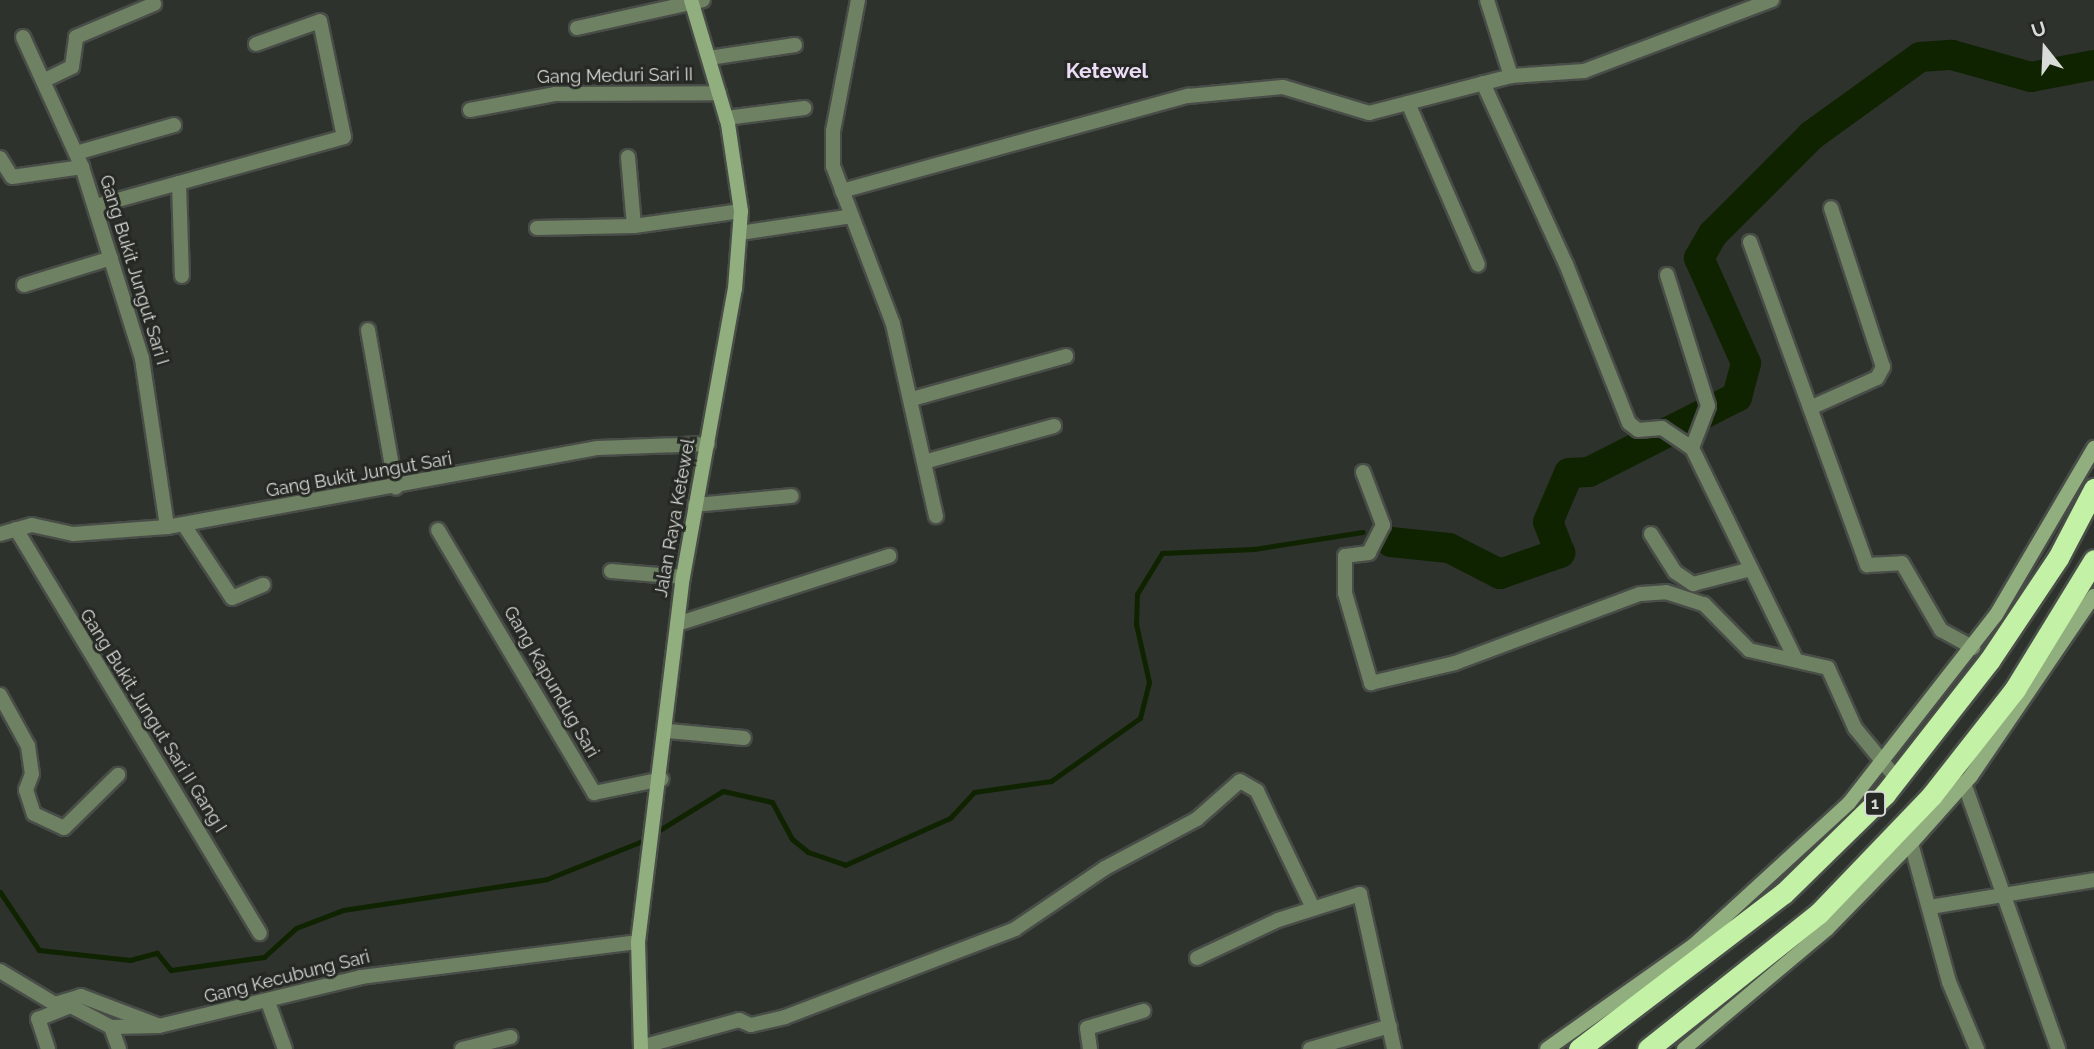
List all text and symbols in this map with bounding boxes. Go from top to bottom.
north arrow [2010,14,2080,84]
text: U [2028,16,2049,42]
district label: Ketewel [1066,58,1148,84]
street label: Gang Meduri Sari II [537,64,693,88]
street label: Gang Bukit Jungut Sari I [95,172,173,368]
street label: Jalan Raya Ketewel [650,437,700,599]
street label: Gang Bukit Jungut Sari [264,448,454,502]
street label: Gang Kapundug Sari [499,602,603,762]
street label: Gang Bukit Jungut Sari II Gang I [75,605,231,837]
road number: 1 [1863,792,1887,817]
street label: Gang Kecubung Sari [202,946,372,1008]

